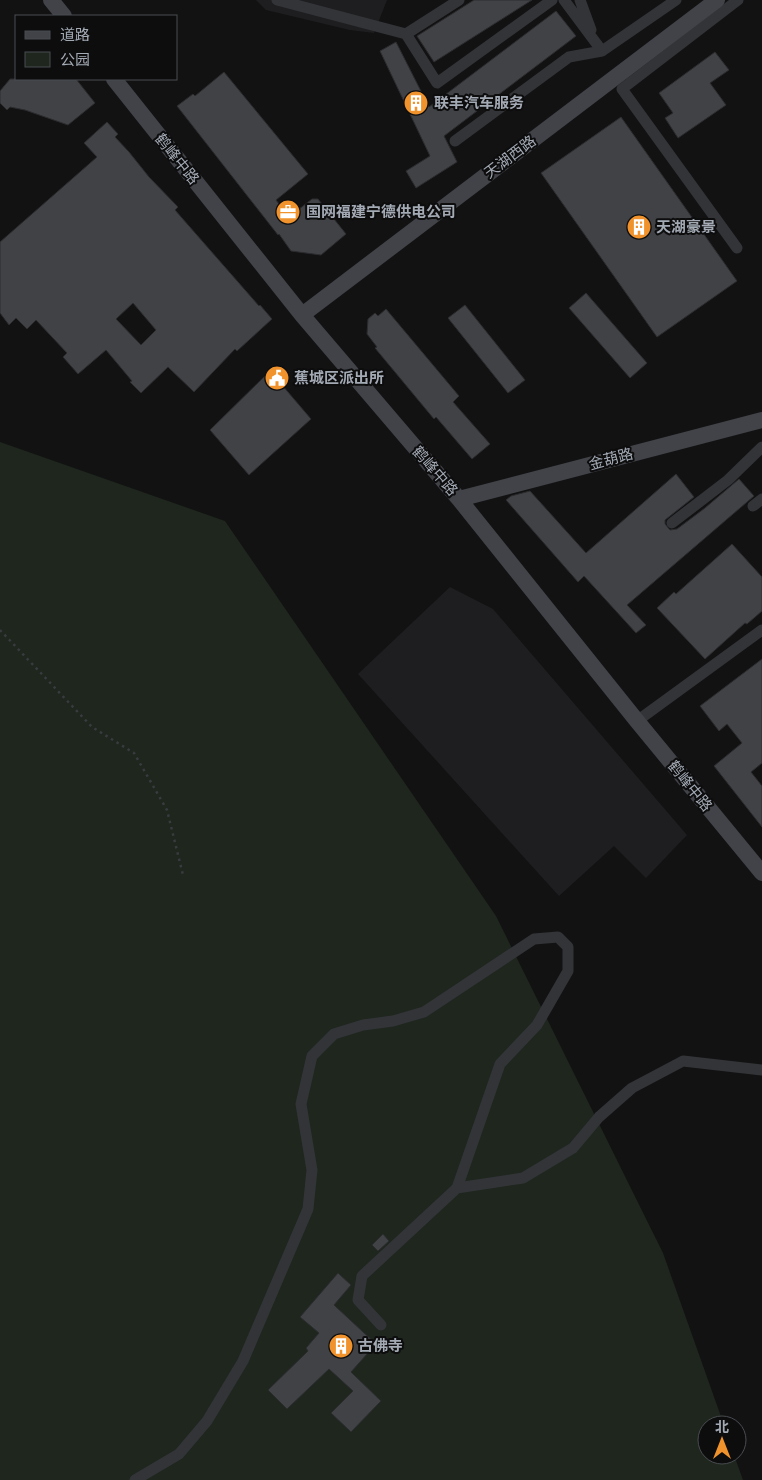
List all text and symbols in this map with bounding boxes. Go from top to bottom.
legend [15,15,178,80]
text: 道路 [60,25,90,45]
text: 公园 [60,50,90,70]
building icon: 联丰汽车服务 [403,90,429,116]
place label: 联丰汽车服务 [434,93,524,113]
street label: 鹤峰中路 [150,129,204,189]
street label: 天湖西路 [480,131,540,183]
office icon: 国网福建宁德供电公司 [275,199,301,225]
place label: 国网福建宁德供电公司 [306,202,456,222]
building icon: 天湖豪景 [626,214,652,240]
place label: 天湖豪景 [656,217,716,237]
public building icon: 蕉城区派出所 [264,365,290,391]
place label: 蕉城区派出所 [294,368,384,388]
street label: 鹤峰中路 [408,442,462,500]
street label: 金葫路 [587,444,635,474]
street label: 鹤峰中路 [663,756,717,816]
building icon: 古佛寺 [328,1333,354,1359]
place label: 古佛寺 [358,1336,403,1356]
north arrow [697,1415,747,1465]
text: 北 [715,1418,729,1436]

